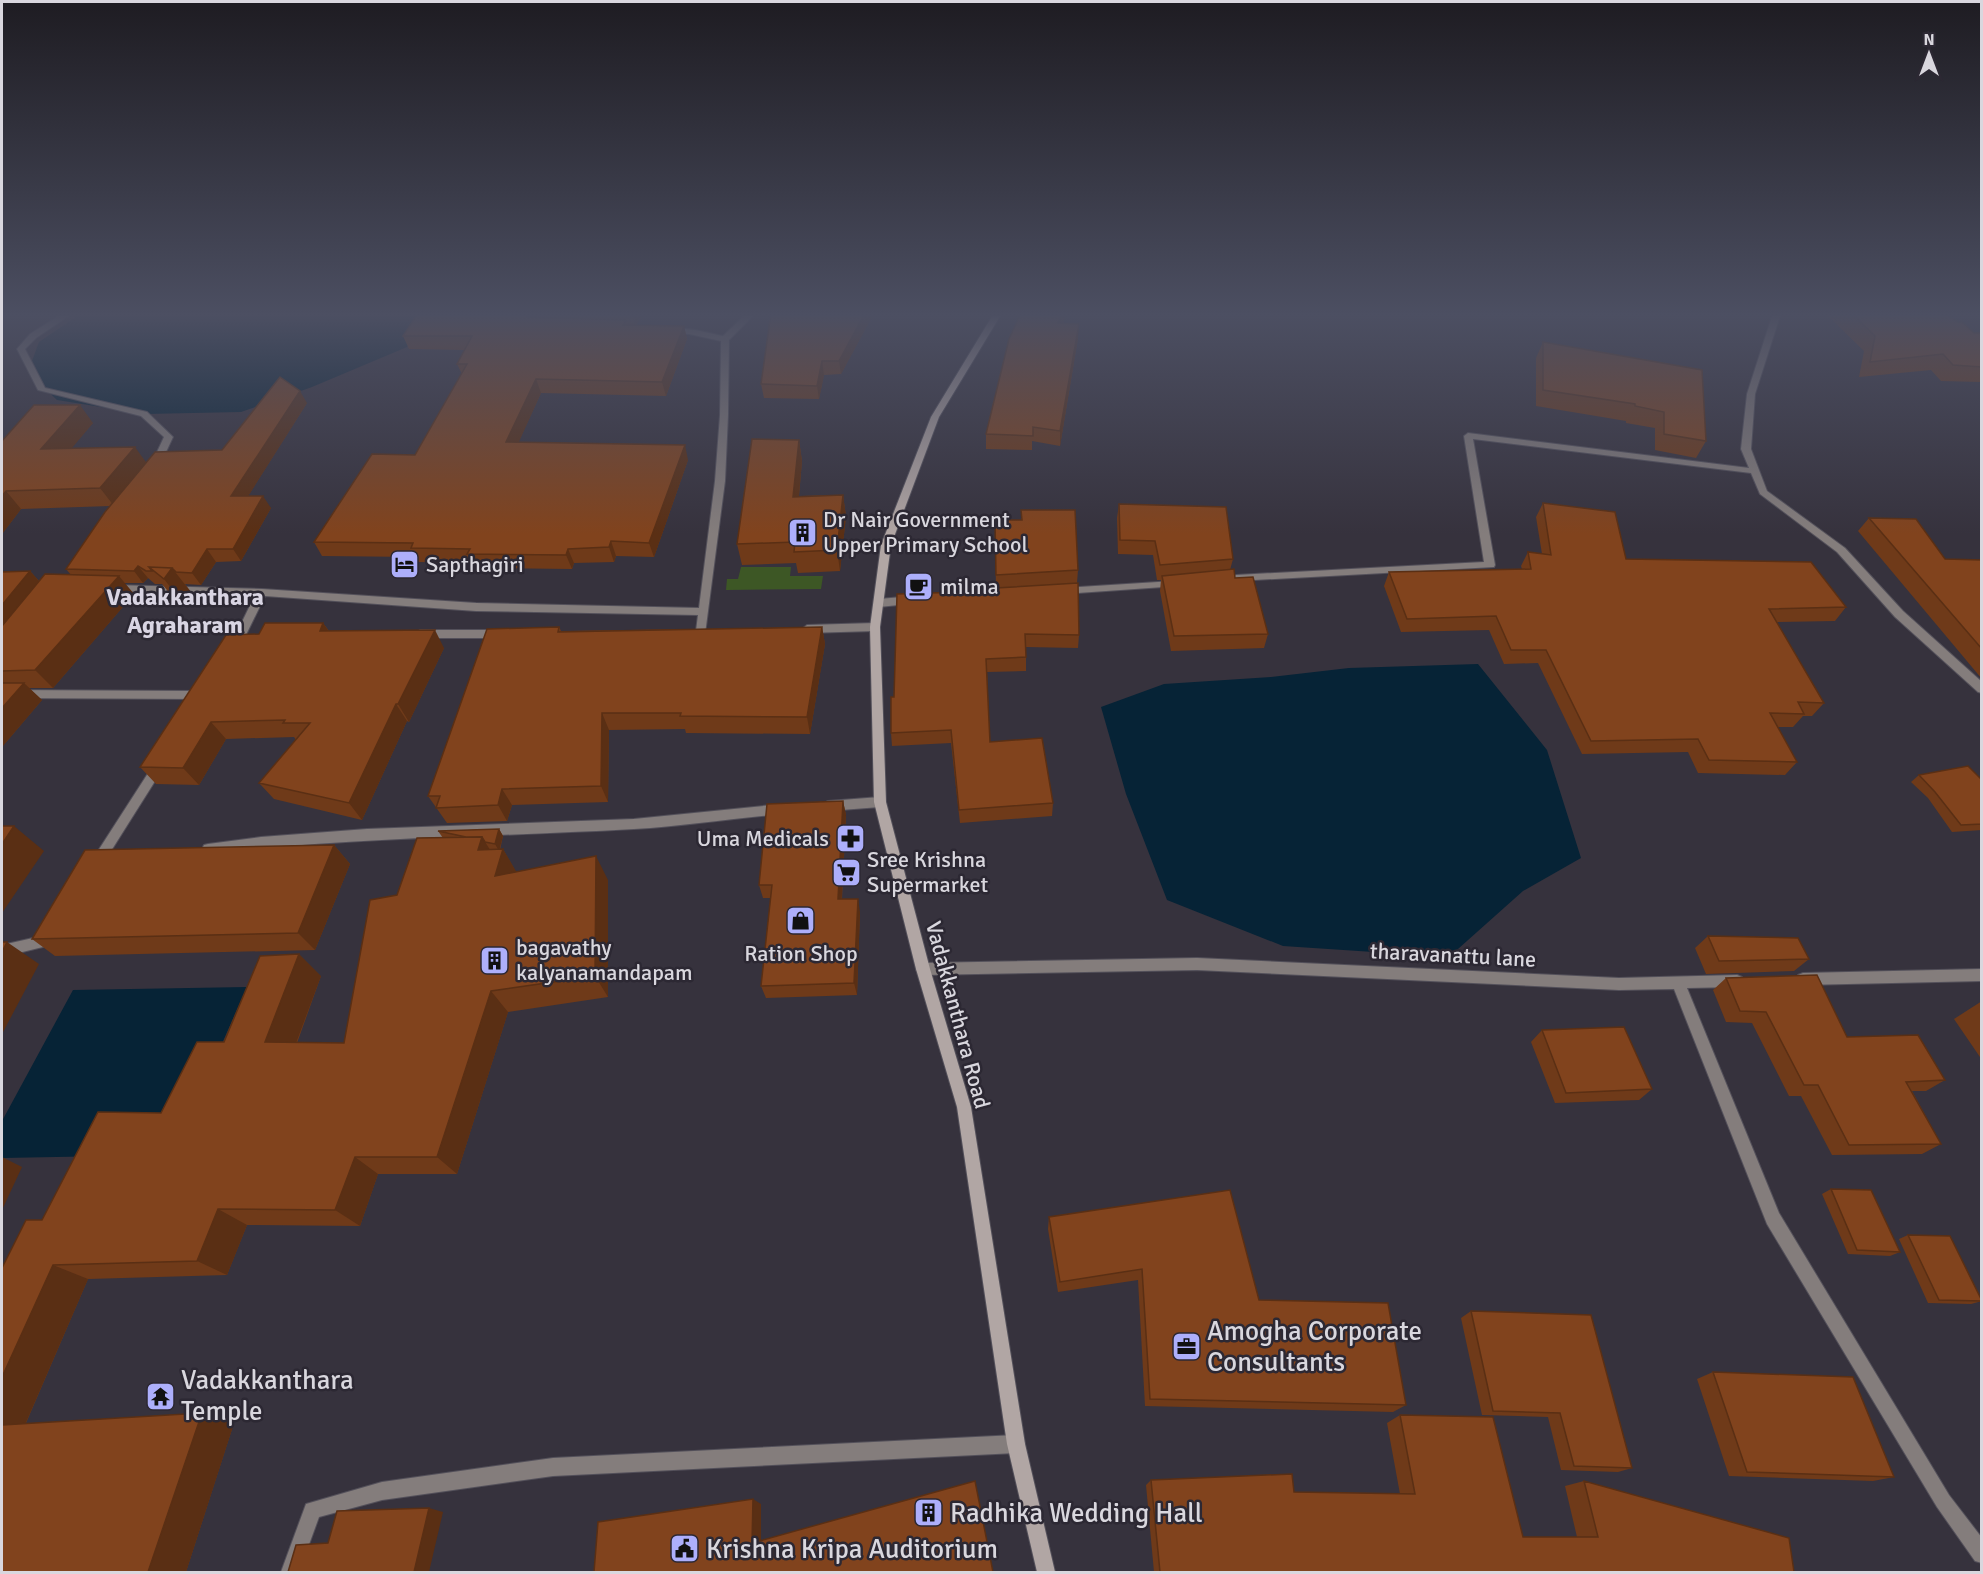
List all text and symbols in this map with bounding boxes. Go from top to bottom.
north arrow [1899,24,1959,84]
text: N [1923,30,1935,50]
place label: Dr Nair Government Upper Primary School [823,506,1028,558]
building icon: Dr Nair Government Upper Primary School [786,516,818,548]
hotel icon: Sapthagiri [389,548,421,580]
place label: Sapthagiri [426,551,524,578]
cafe icon: milma [903,570,935,602]
place label: milma [940,573,999,600]
district label: Vadakkanthara Agraharam [106,582,264,640]
pharmacy icon: Uma Medicals [834,822,866,854]
place label: Uma Medicals [697,825,829,852]
place label: Sree Krishna Supermarket [867,846,988,898]
supermarket icon: Sree Krishna Supermarket [830,856,862,888]
shop icon: Ration Shop [785,905,817,937]
street label: Vadakkanthara Road [920,918,996,1112]
place label: bagavathy kalyanamandapam [516,934,693,986]
street label: tharavanattu lane [1369,937,1537,973]
place label: Ration Shop [744,940,858,967]
building icon: bagavathy kalyanamandapam [479,944,511,976]
place label: Amogha Corporate Consultants [1207,1315,1422,1379]
office icon: Amogha Corporate Consultants [1170,1331,1202,1363]
place label: Vadakkanthara Temple [181,1364,354,1428]
temple icon: Vadakkanthara Temple [144,1380,176,1412]
building icon: Radhika Wedding Hall [913,1497,945,1529]
place label: Radhika Wedding Hall [950,1497,1203,1530]
public building icon: Krishna Kripa Auditorium [669,1533,701,1565]
place label: Krishna Kripa Auditorium [706,1533,998,1566]

